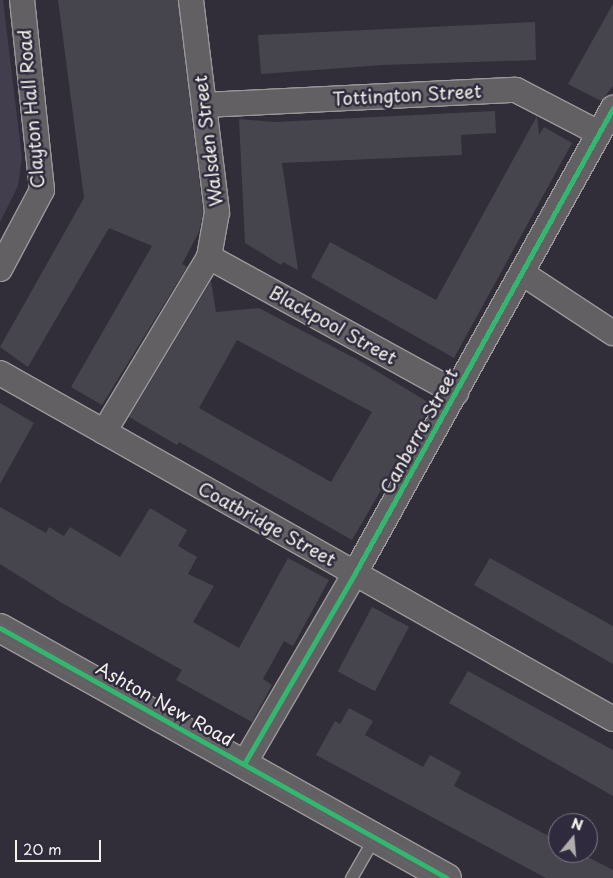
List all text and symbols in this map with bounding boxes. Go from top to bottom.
street label: Clayton Hall Road [13,29,49,189]
street label: Walsden Street [189,74,227,208]
street label: Tottington Street [332,80,482,110]
street label: Blackpool Street [265,281,401,369]
street label: Canberra Street [375,364,463,498]
street label: Coatbridge Street [194,477,340,571]
street label: Ashton New Road [92,657,238,751]
text: N [569,812,586,836]
north arrow [548,813,598,863]
scale bar [18,830,104,862]
text: 20 m [23,837,62,860]

